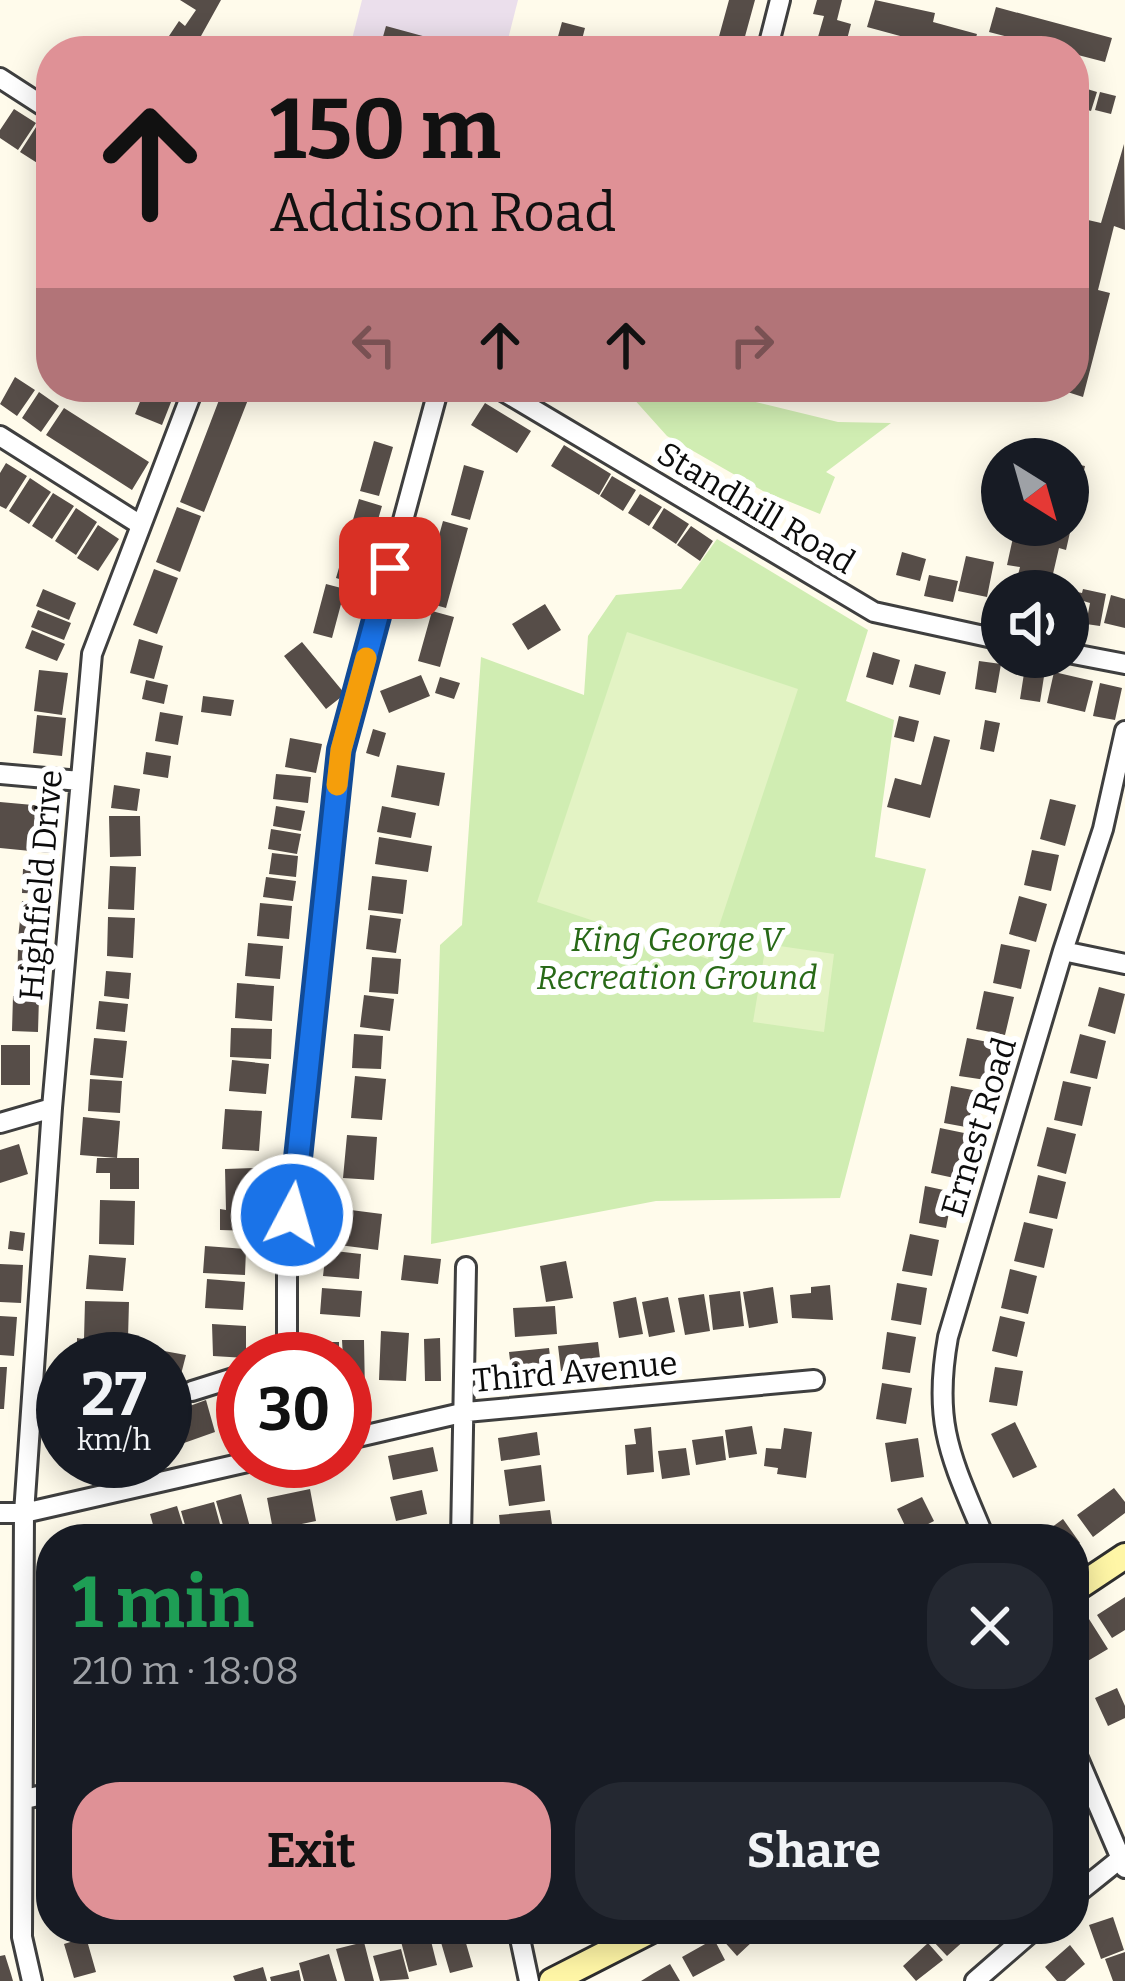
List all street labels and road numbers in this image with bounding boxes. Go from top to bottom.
street label: Standhill Road [650,433,862,583]
street label: Highfield Drive [11,768,71,1002]
street label: Ernest Road [933,1033,1025,1221]
street label: Third Avenue [471,1343,679,1401]

